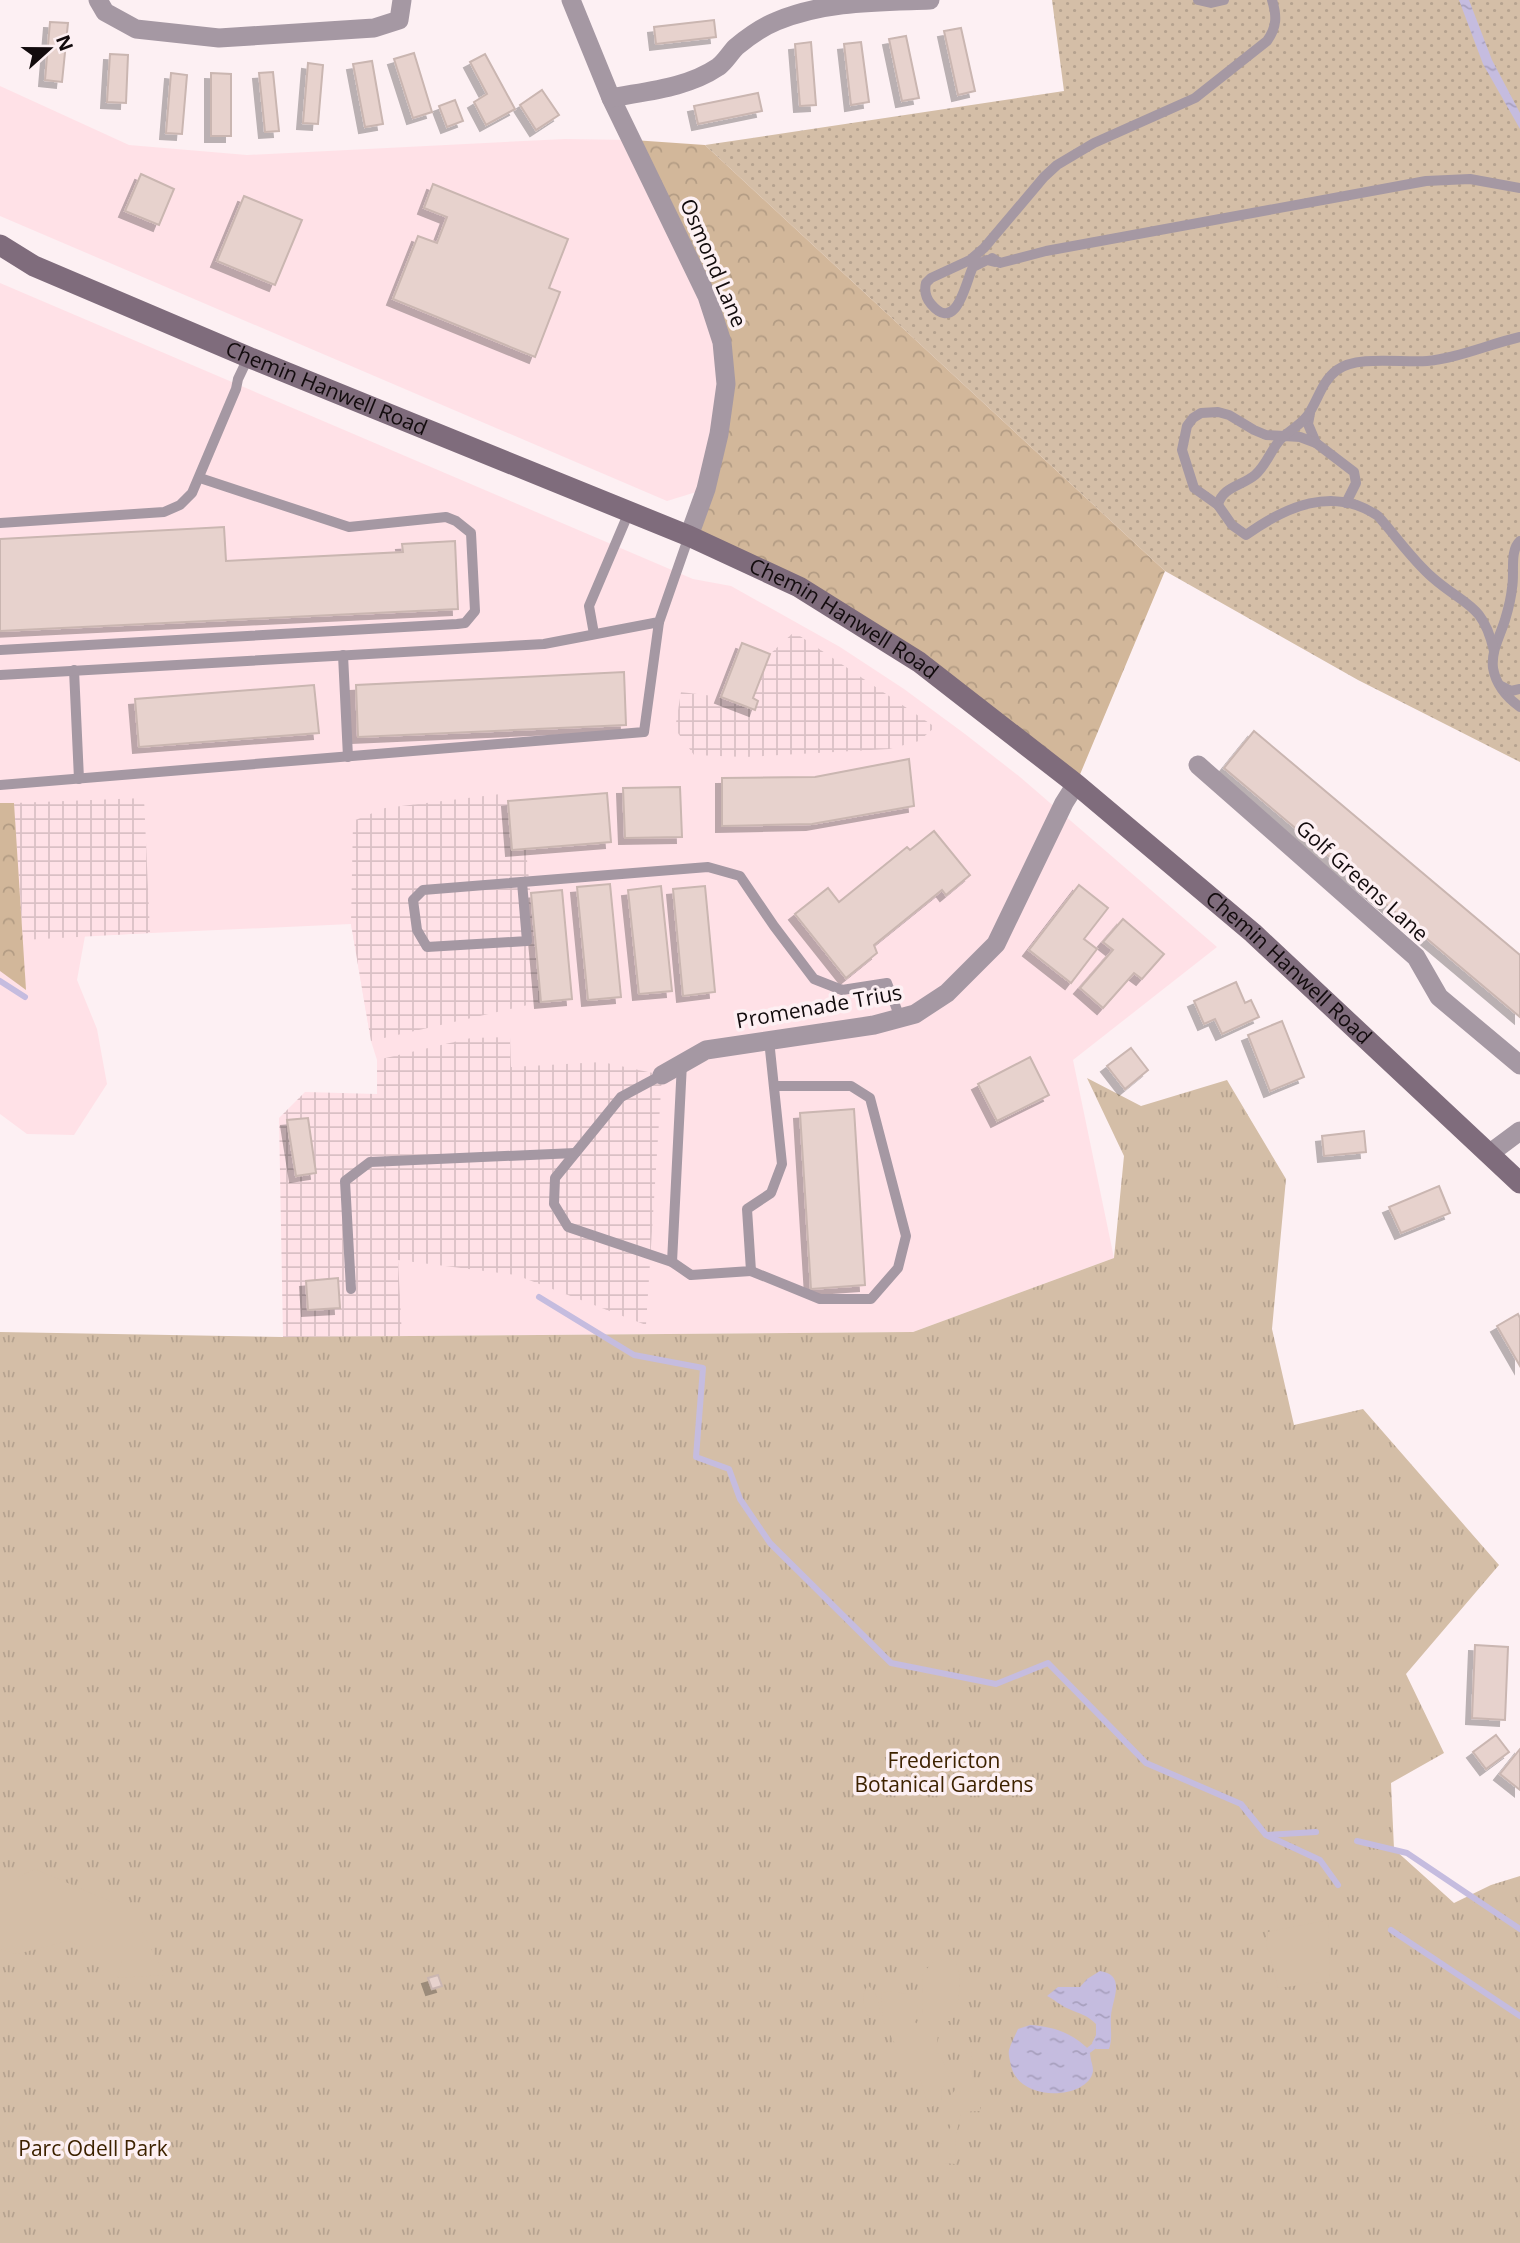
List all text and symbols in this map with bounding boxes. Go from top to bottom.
north arrow [14,14,84,84]
text: N [50,31,80,55]
street label: Osmond Lane [674,194,754,331]
street label: Chemin Hanwell Road [222,334,432,441]
street label: Chemin Hanwell Road [745,551,944,685]
street label: Golf Greens Lane [1291,813,1435,947]
street label: Chemin Hanwell Road [1200,884,1378,1050]
street label: Promenade Trius [734,978,904,1034]
park label: Fredericton Botanical Gardens [854,1746,1034,1798]
park label: Parc Odell Park [18,2134,168,2162]

